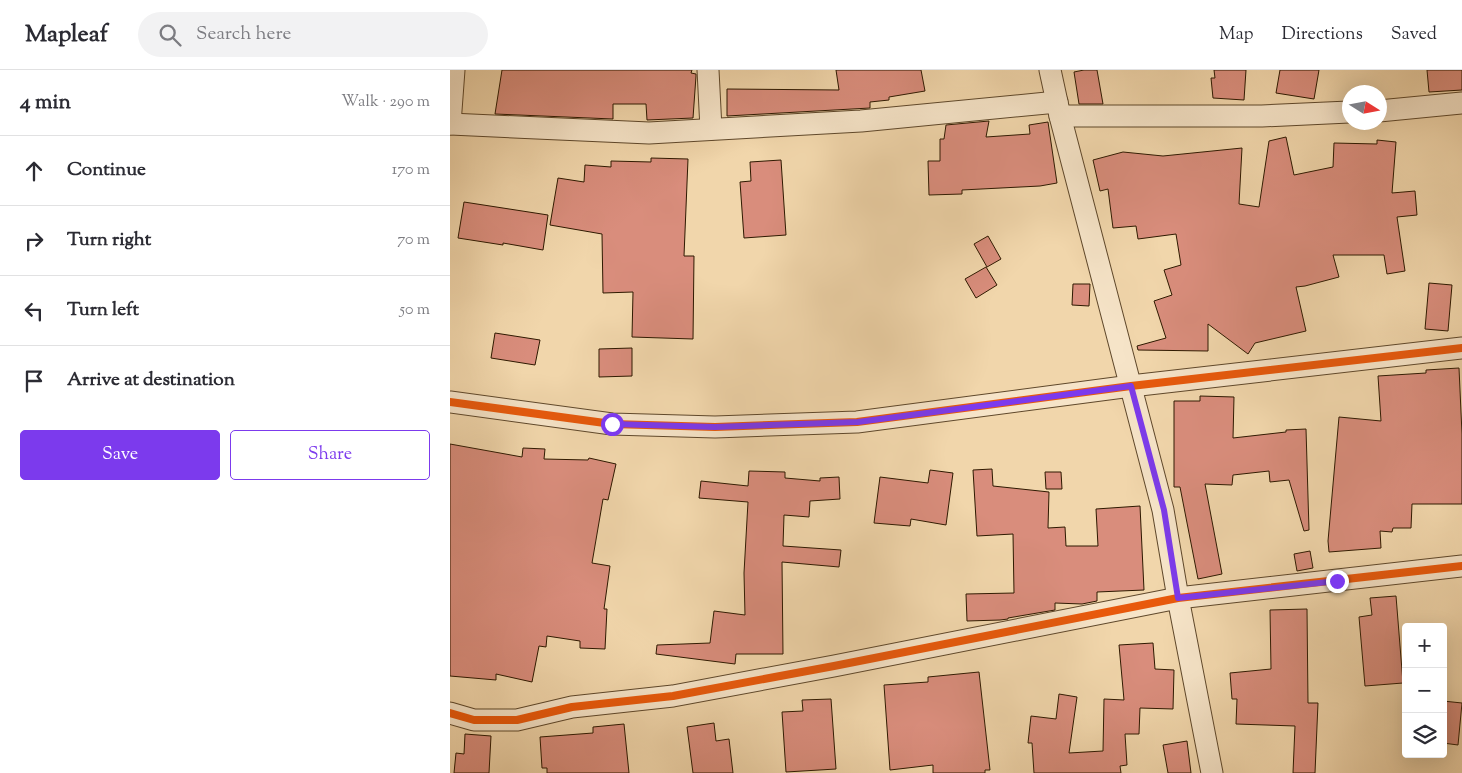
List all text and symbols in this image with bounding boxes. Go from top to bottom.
search box [138,12,488,57]
text: Mapleaf [25,18,108,52]
icon: search [156,21,184,49]
text: Search here [196,21,291,48]
text: Map [1219,22,1254,48]
text: Directions [1282,22,1363,48]
text: Saved [1391,22,1437,48]
north arrow [1342,85,1387,130]
text: 4 min [20,88,71,118]
text: Walk · 290 m [341,91,430,114]
icon: ahead [20,157,48,185]
text: Continue [67,157,146,184]
text: 170 m [392,159,430,182]
icon: right [20,227,48,255]
text: Turn right [67,227,151,254]
text: 70 m [397,229,430,252]
icon: left [20,297,48,325]
text: Turn left [67,297,139,324]
text: 50 m [399,299,430,322]
icon: arrive [20,367,48,395]
text: Arrive at destination [67,367,235,394]
route start [601,413,624,436]
button: Save [20,430,220,480]
button: Share [230,430,430,480]
route end [1326,570,1349,593]
map controls [1402,623,1447,758]
button: + [1402,623,1447,668]
button: − [1402,668,1447,713]
button: layers [1402,713,1447,758]

